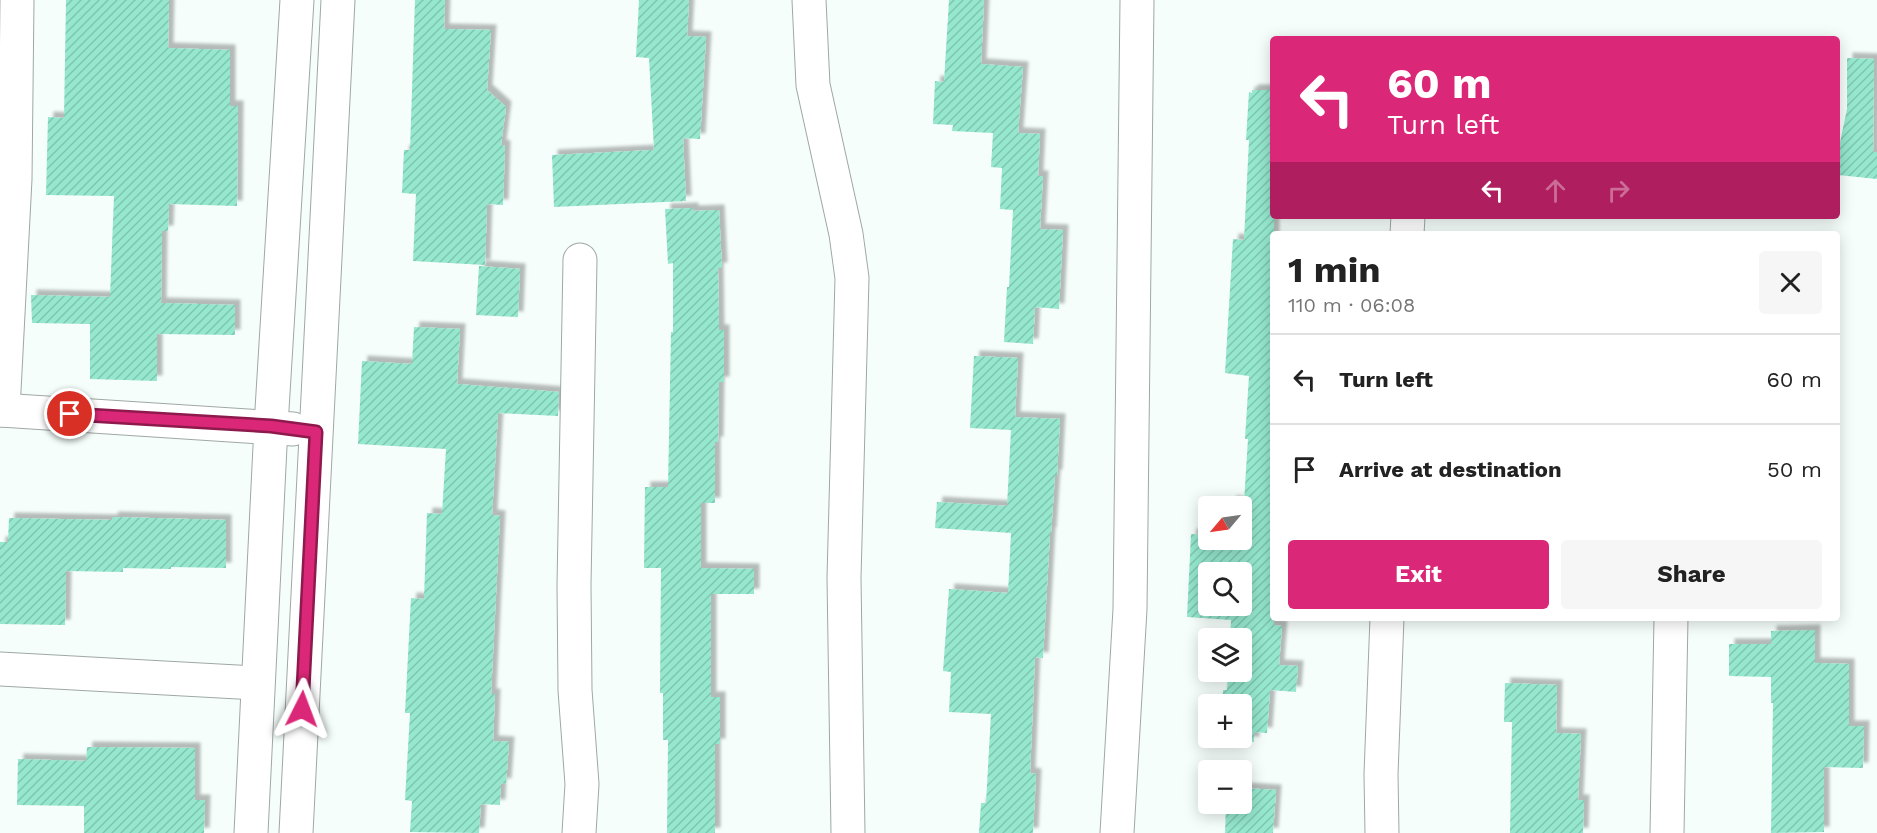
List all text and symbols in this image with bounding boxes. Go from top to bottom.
text: 60 m [1387,59,1491,108]
icon: left [1288,60,1366,138]
text: Turn left [1387,109,1499,141]
icon: left [1476,174,1509,207]
icon: ahead [1539,174,1572,207]
icon: right [1602,174,1635,207]
text: 1 min [1288,249,1380,291]
button: close [1759,251,1822,314]
text: 110 m · 06:08 [1288,293,1415,317]
icon: left [1288,363,1321,396]
text: Turn left [1339,367,1433,392]
text: 60 m [1766,367,1822,392]
pin [44,388,95,439]
icon: arrive [53,397,86,430]
icon: arrive [1288,453,1321,486]
text: Arrive at destination [1339,457,1562,482]
text: 50 m [1767,457,1822,482]
north arrow [1198,496,1252,550]
map controls [1198,496,1252,814]
button: Exit [1288,540,1549,609]
button: Share [1561,540,1822,609]
button: search [1198,562,1252,616]
button: layers [1198,628,1252,682]
position arrow [270,677,334,741]
button: + [1198,694,1252,748]
button: − [1198,760,1252,814]

